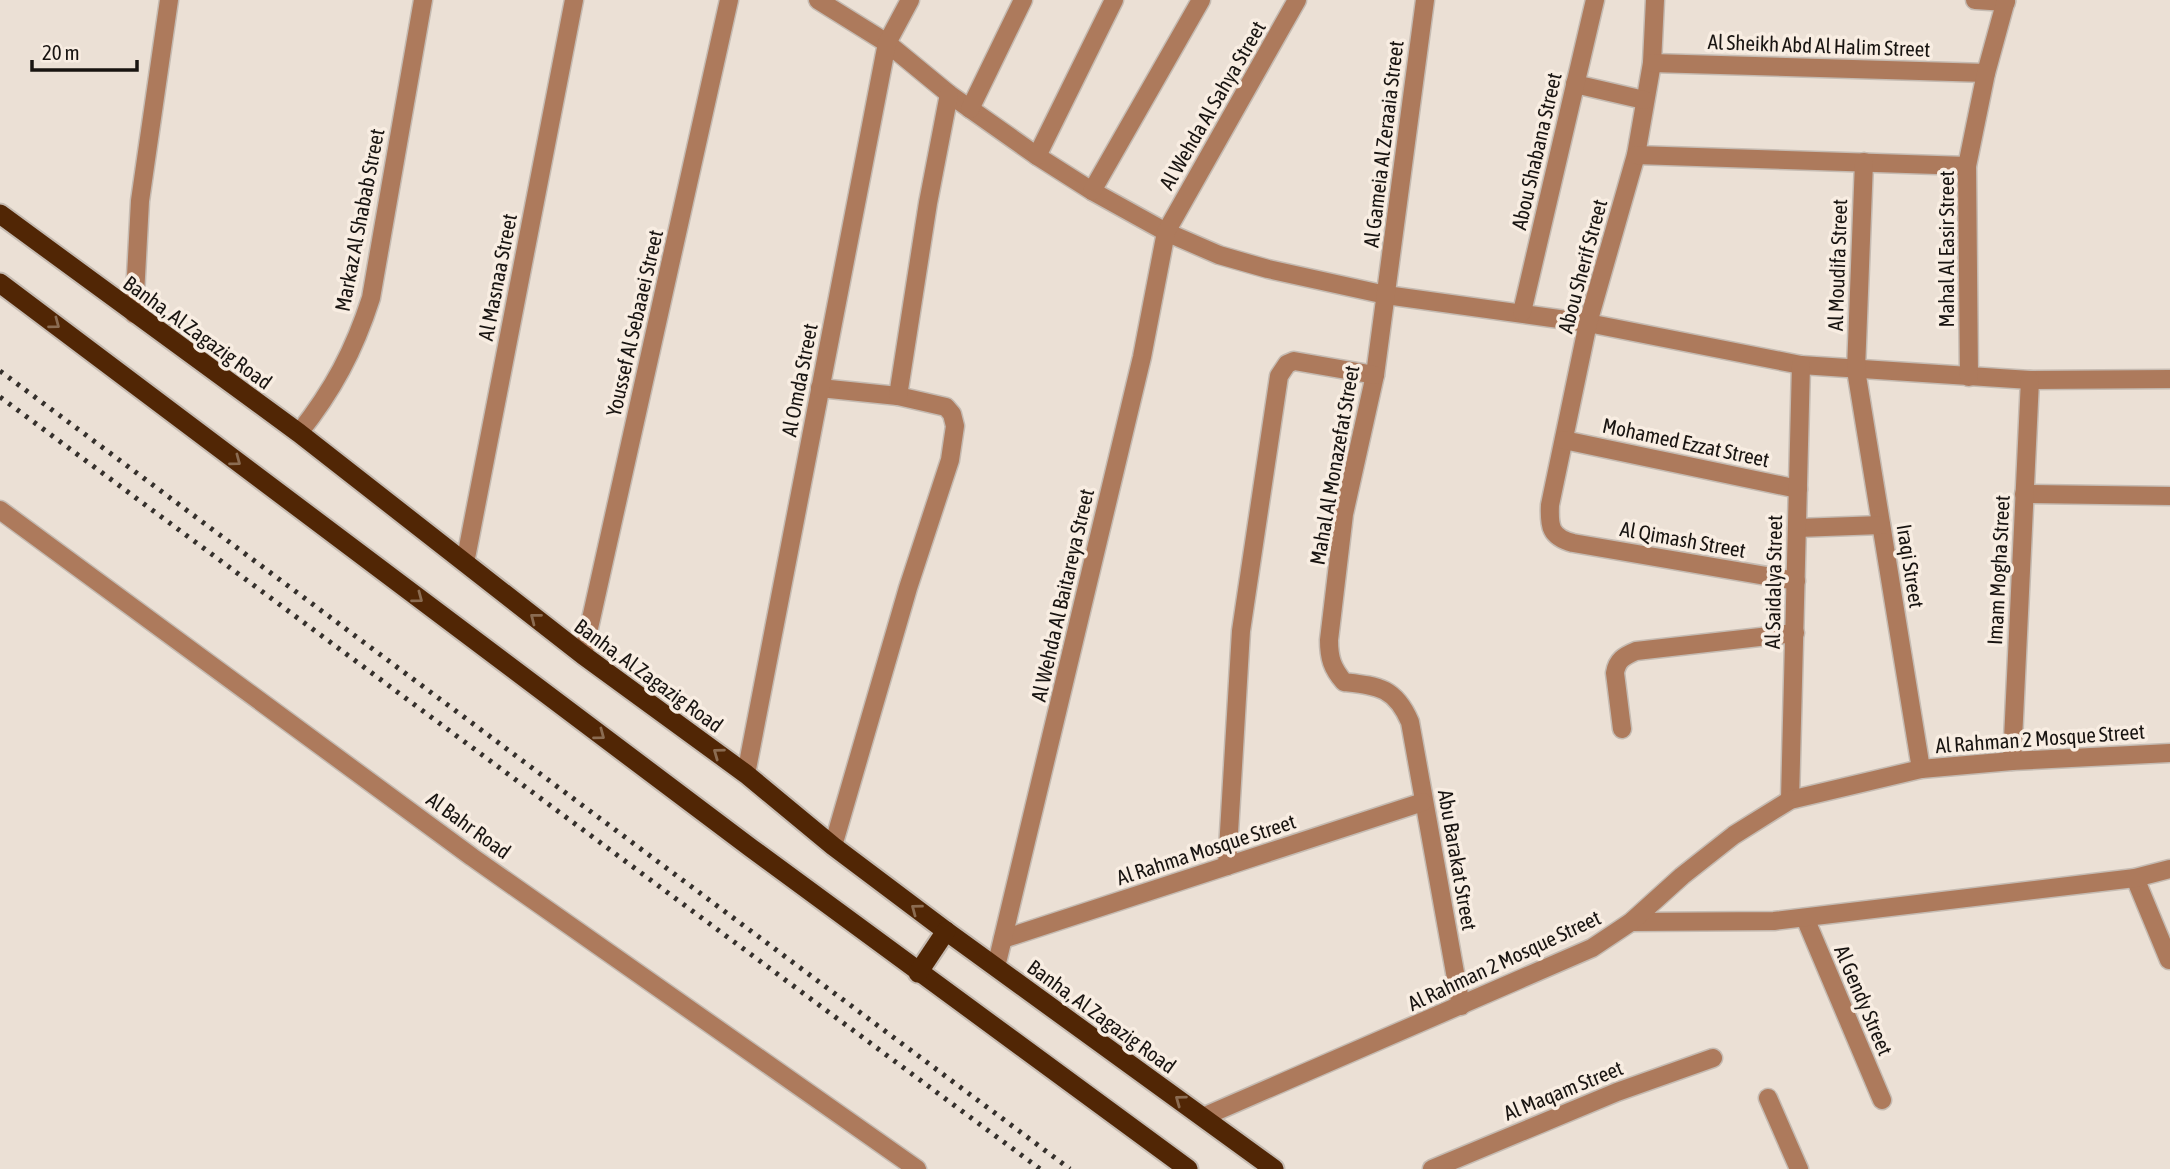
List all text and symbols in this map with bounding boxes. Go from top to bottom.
street label: Al Wehda Al Sahya Street [1154,17,1270,193]
scale bar [32,28,136,72]
street label: Al Sheikh Abd Al Halim Street [1707,29,1931,61]
street label: Al Gameia Al Zeraaia Street [1358,39,1408,249]
text: 20 m [42,40,80,64]
street label: Abou Shabana Street [1506,70,1566,232]
street label: Markaz Al Shabab Street [330,127,388,313]
street label: Mahal Al Easir Street [1934,170,1958,328]
street label: Abou Sherif Street [1553,197,1611,335]
street label: Al Moudifa Street [1823,199,1851,331]
street label: Al Masnaa Street [473,212,521,342]
street label: Youssef Al Sebaaei Street [601,227,667,419]
street label: Banha, Al Zagazig Road [119,270,277,394]
one-way arrow [47,316,59,328]
street label: Al Omda Street [776,321,822,439]
street label: Mahal Al Monazefat Street [1305,363,1363,567]
street label: Mohamed Ezzat Street [1600,413,1772,471]
one-way arrow [229,452,241,465]
street label: Al Wehda Al Baitareya Street [1026,486,1098,704]
street label: Imam Mogha Street [1982,494,2014,646]
street label: Al Saidalya Street [1760,515,1786,649]
street label: Al Qimash Street [1618,516,1748,562]
street label: Iraqi Street [1893,522,1929,610]
one-way arrow [410,589,423,602]
street label: Banha, Al Zagazig Road [570,613,728,737]
one-way arrow [530,614,543,626]
street label: Al Rahman 2 Mosque Street [1935,719,2145,757]
one-way arrow [592,726,604,739]
one-way arrow [713,749,726,762]
street label: Al Bahr Road [422,787,516,863]
street label: Abu Barakat Street [1434,788,1482,932]
street label: Al Rahma Mosque Street [1113,809,1299,889]
one-way arrow [911,904,924,917]
street label: Al Rahman 2 Mosque Street [1404,905,1604,1015]
street label: Al Gendy Street [1830,941,1898,1059]
street label: Banha, Al Zagazig Road [1023,954,1181,1078]
street label: Al Maqam Street [1500,1055,1626,1125]
one-way arrow [1175,1096,1187,1108]

